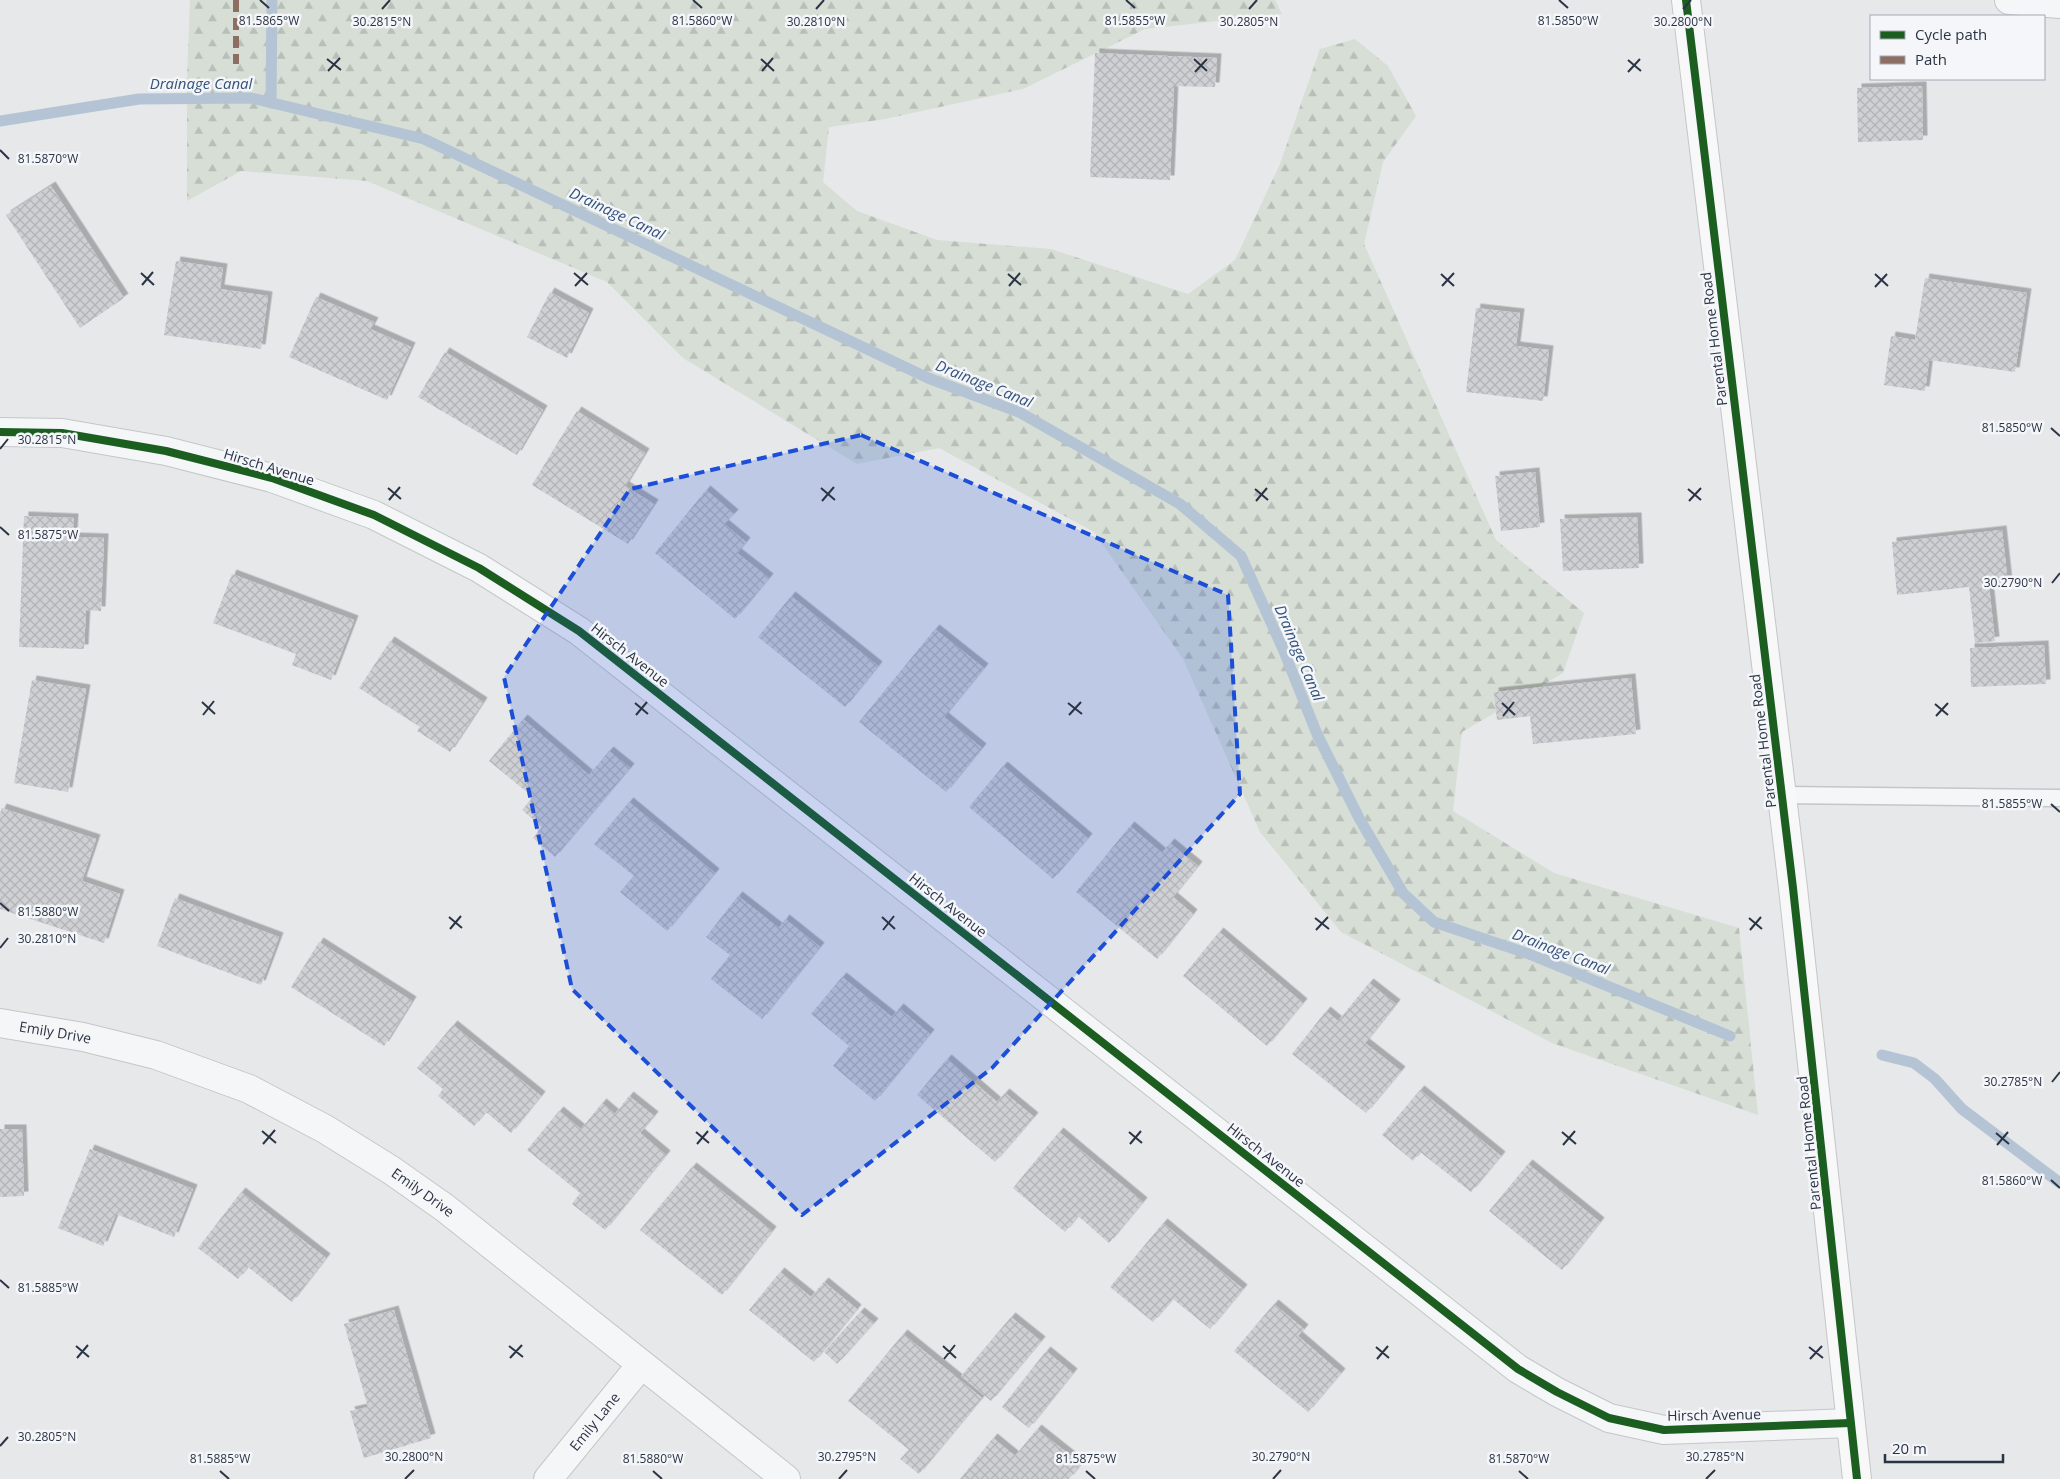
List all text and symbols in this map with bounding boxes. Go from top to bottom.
text: 81.5865°W [239,12,299,29]
text: 81.5860°W [672,12,732,29]
text: 81.5855°W [1105,12,1165,29]
text: 81.5850°W [1538,12,1598,29]
text: 30.2815°N [353,13,411,30]
text: 30.2810°N [787,13,845,30]
text: 30.2805°N [1220,13,1278,30]
text: 30.2800°N [1654,13,1712,30]
legend [1870,15,2045,80]
text: Cycle path [1915,24,1987,44]
text: Path [1915,49,1947,69]
water label: Drainage Canal [150,73,254,93]
text: 81.5870°W [18,150,78,167]
water label: Drainage Canal [567,182,669,244]
street label: Parental Home Road [1696,271,1731,407]
water label: Drainage Canal [933,355,1037,412]
text: 81.5850°W [1982,419,2042,436]
text: 30.2815°N [18,431,76,448]
street label: Hirsch Avenue [221,444,317,489]
text: 81.5875°W [18,526,78,543]
text: 30.2790°N [1984,574,2042,591]
water label: Drainage Canal [1271,601,1330,705]
street label: Hirsch Avenue [587,618,673,691]
street label: Parental Home Road [1745,673,1780,809]
text: 81.5855°W [1982,795,2042,812]
street label: Hirsch Avenue [905,868,991,941]
text: 81.5880°W [18,903,78,920]
water label: Drainage Canal [1510,923,1614,979]
text: 30.2810°N [18,930,76,947]
street label: Emily Drive [18,1016,94,1048]
text: 30.2785°N [1984,1073,2042,1090]
street label: Parental Home Road [1792,1075,1825,1211]
street label: Hirsch Avenue [1223,1118,1309,1191]
street label: Emily Drive [388,1163,459,1221]
text: 81.5860°W [1982,1172,2042,1189]
text: 81.5885°W [18,1279,78,1296]
street label: Emily Lane [565,1388,624,1454]
street label: Hirsch Avenue [1667,1404,1761,1425]
text: 30.2805°N [18,1428,76,1445]
scale bar [1885,1432,2002,1464]
text: 20 m [1892,1438,1927,1458]
text: 30.2800°N [385,1448,443,1465]
text: 30.2795°N [818,1448,876,1465]
text: 30.2790°N [1252,1448,1310,1465]
text: 30.2785°N [1686,1448,1744,1465]
text: 81.5885°W [190,1450,250,1467]
text: 81.5880°W [623,1450,683,1467]
text: 81.5875°W [1056,1450,1116,1467]
text: 81.5870°W [1489,1450,1549,1467]

